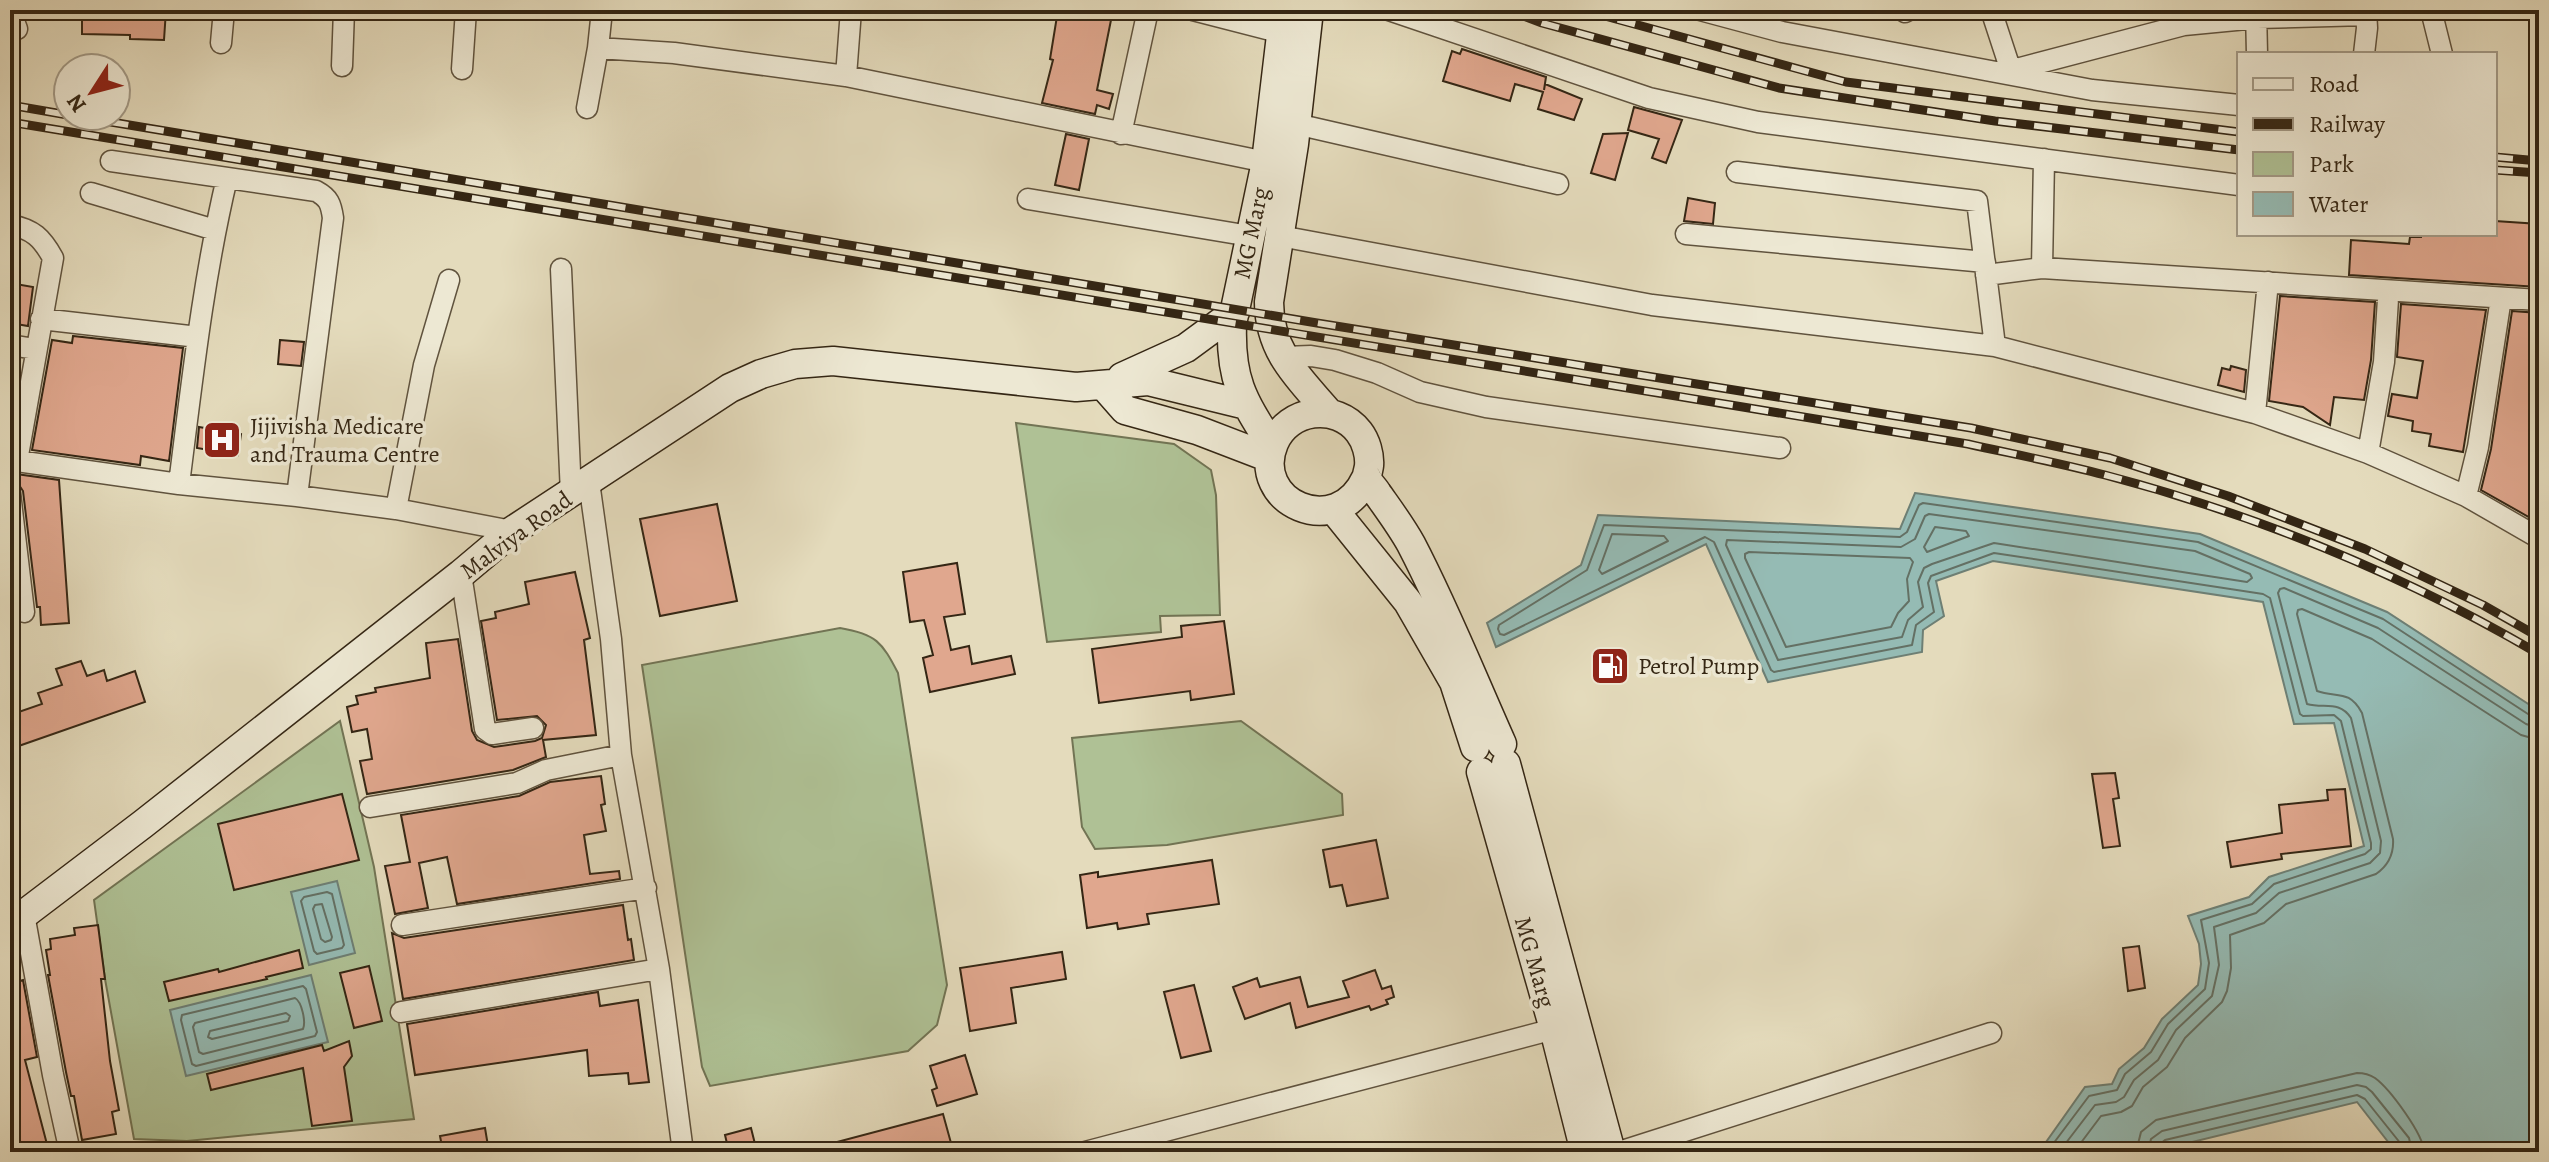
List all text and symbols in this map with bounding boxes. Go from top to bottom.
north arrow [52,52,132,132]
legend [2237,52,2497,236]
text: Road [2309,68,2359,100]
text: N [60,88,93,118]
text: Railway [2309,108,2385,140]
text: Park [2309,148,2354,180]
street label: MG Marg [1226,184,1276,282]
text: Water [2308,188,2369,220]
place label: Jijivisha Medicare and Trauma Centre [250,410,439,470]
hospital icon: Jijivisha Medicare and Trauma Centre [201,419,243,461]
street label: Malviya Road [454,484,578,586]
fuel station icon: Petrol Pump [1589,645,1631,687]
place label: Petrol Pump [1638,650,1759,682]
street label: MG Marg [1507,913,1563,1011]

